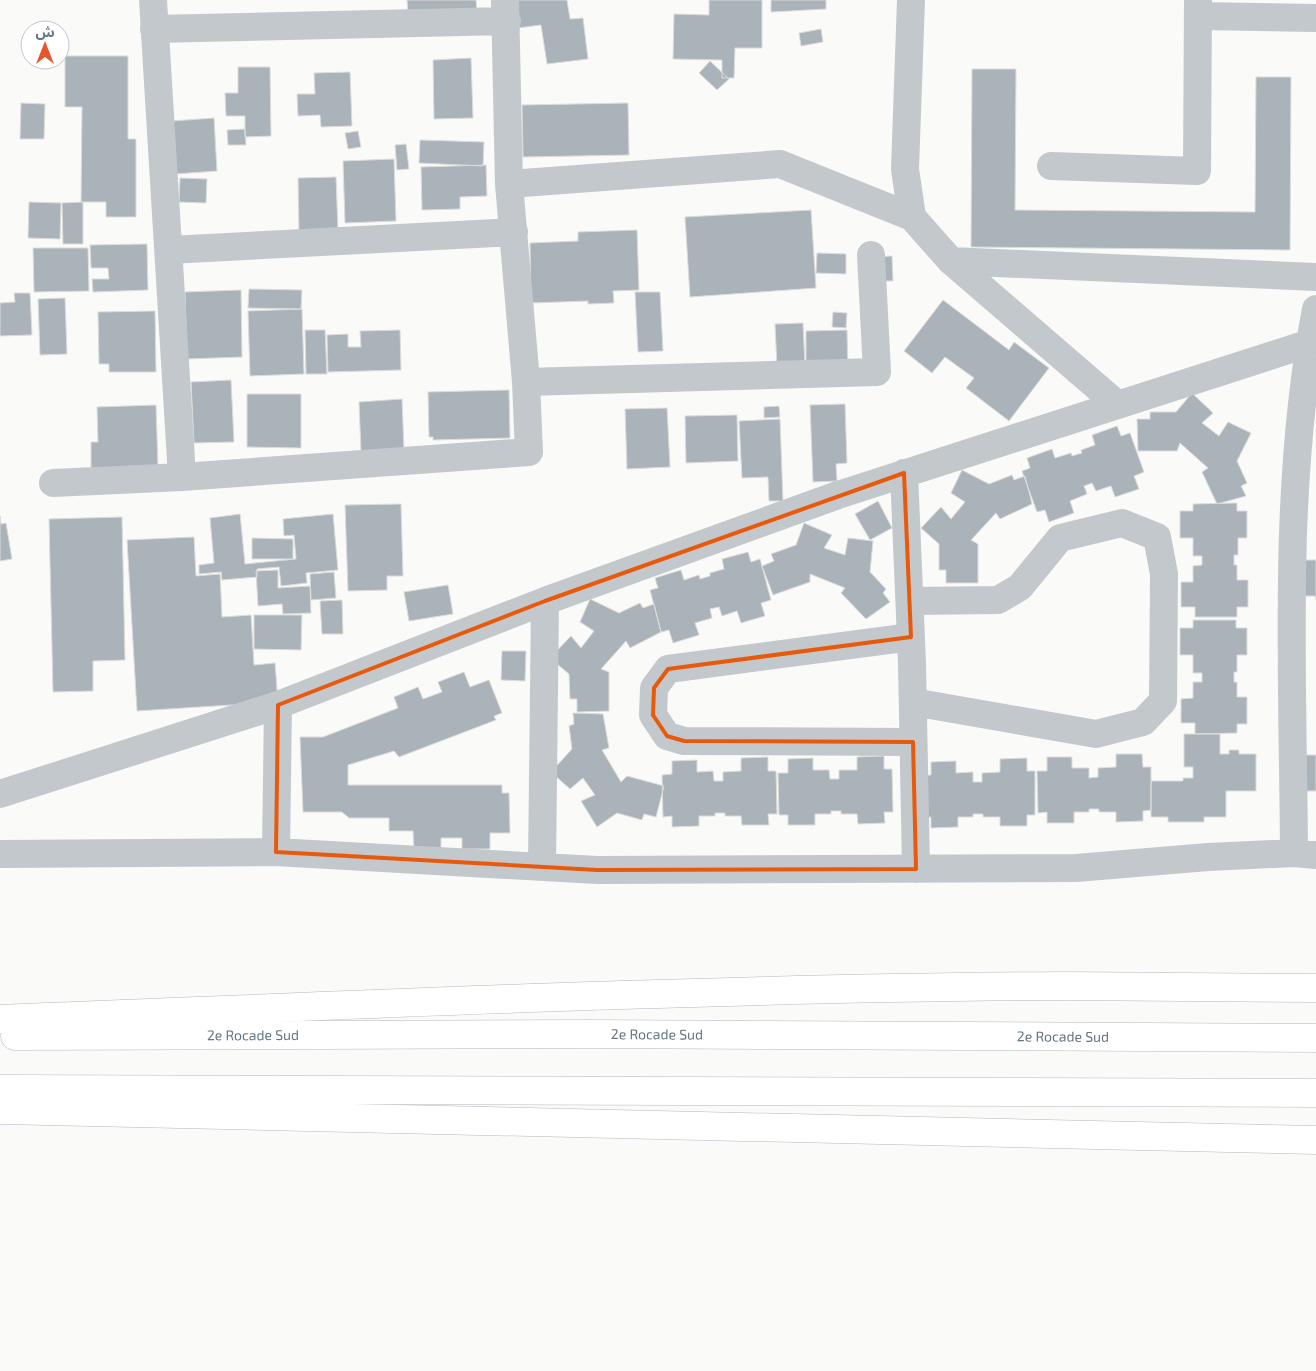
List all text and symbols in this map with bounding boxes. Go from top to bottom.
north arrow [20,20,70,70]
text: ش [35,23,55,40]
street label: 2e Rocade Sud [611,1025,703,1043]
street label: 2e Rocade Sud [207,1026,299,1043]
street label: 2e Rocade Sud [1017,1027,1109,1045]

